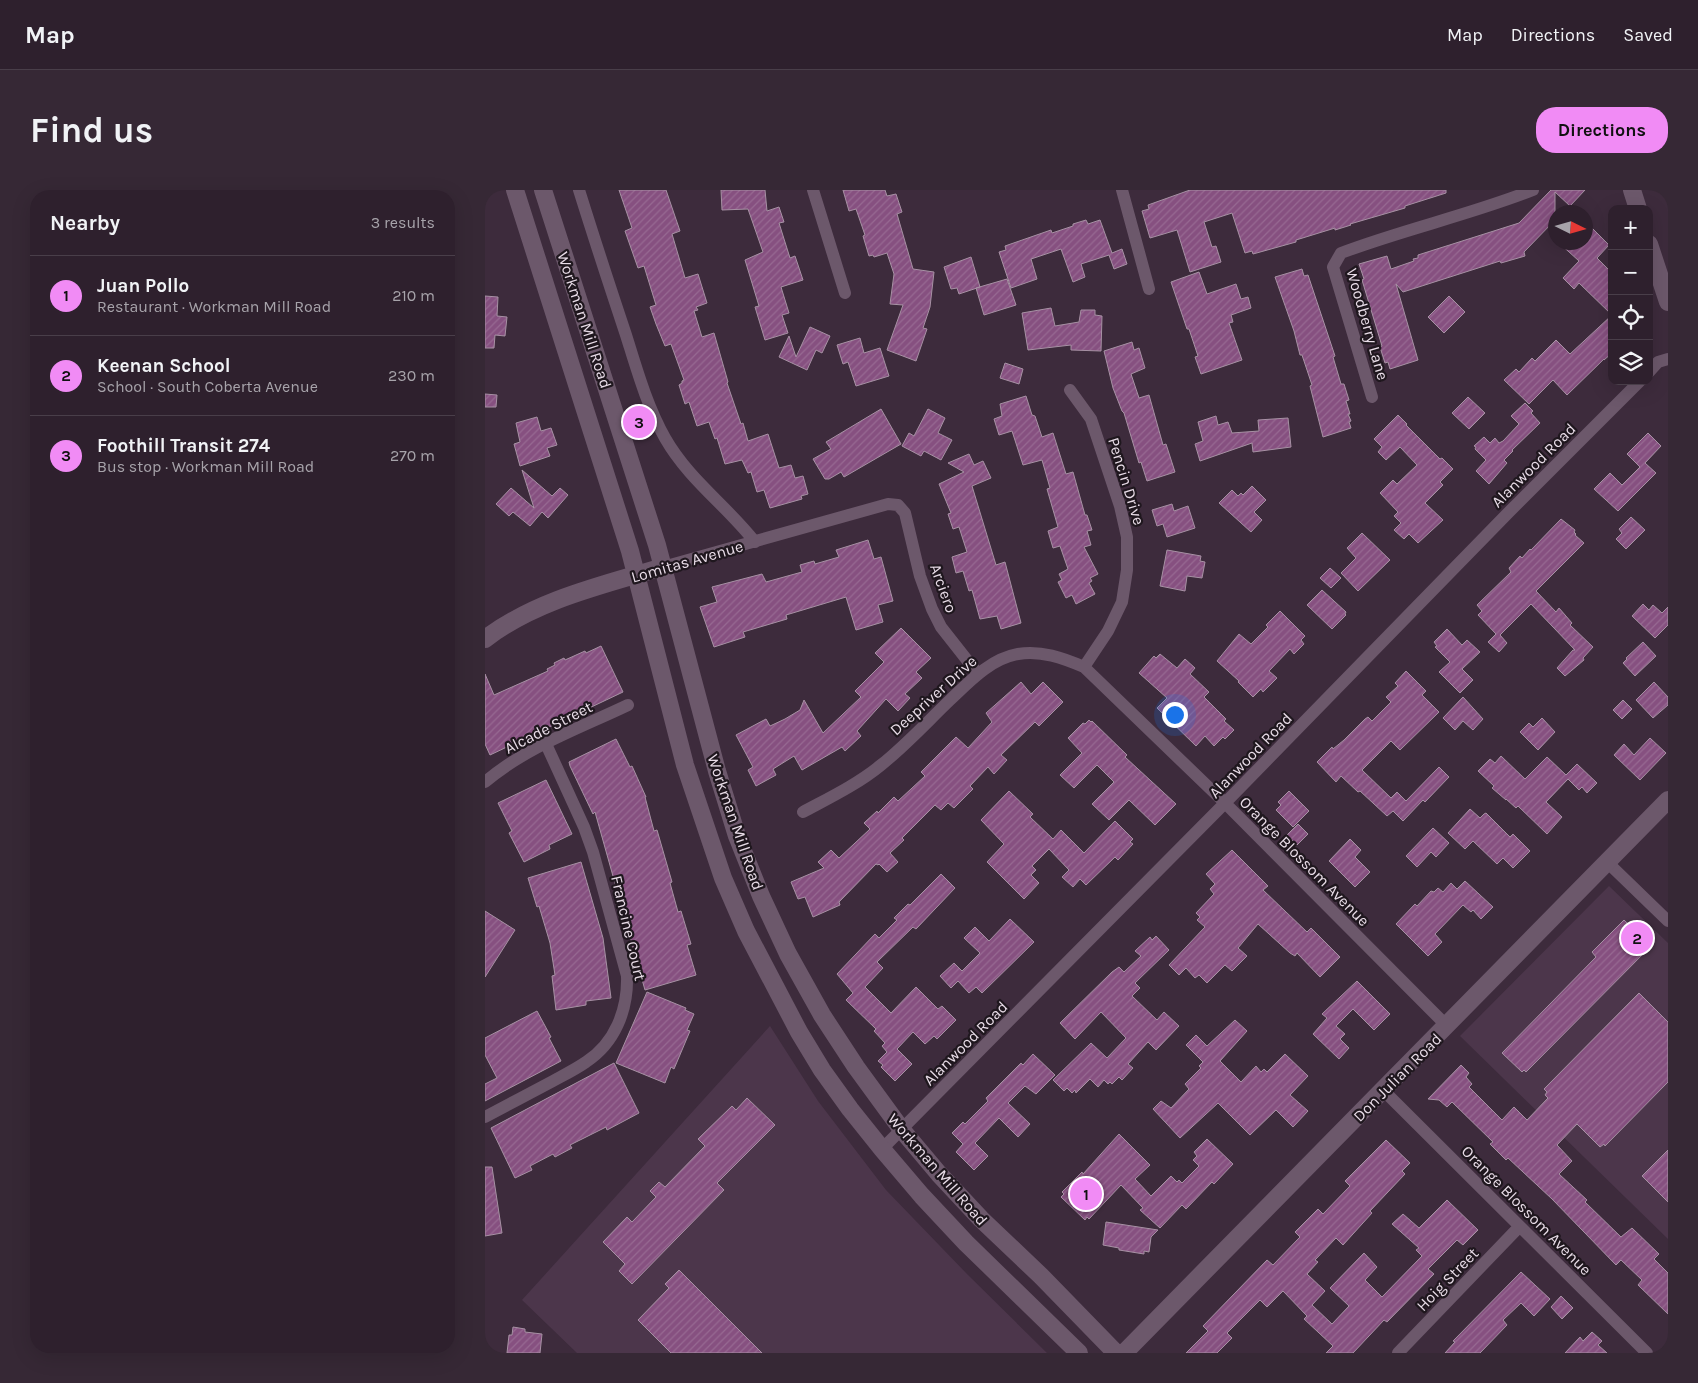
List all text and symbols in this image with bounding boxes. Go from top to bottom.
text: Map [25,21,75,49]
text: Map [1447,24,1483,46]
text: Directions [1511,24,1595,46]
text: Saved [1623,24,1673,46]
button: Directions [1536,107,1668,153]
text: Find us [30,110,153,151]
north arrow [1548,205,1593,250]
map controls [1608,205,1653,385]
button: + [1608,205,1653,250]
text: Nearby [50,211,120,235]
text: 3 results [371,213,435,232]
street label: Workman Mill Road [553,249,616,391]
button: − [1608,250,1653,295]
street label: Woodberry Lane [1342,266,1393,382]
text: Juan Pollo [97,275,189,297]
text: 1 [63,286,69,305]
text: 210 m [392,286,435,305]
button: locate [1608,295,1653,340]
text: Restaurant · Workman Mill Road [97,297,331,316]
button: layers [1608,340,1653,385]
text: Keenan School [97,355,230,377]
text: 2 [61,366,71,385]
text: 230 m [388,366,435,385]
text: School · South Coberta Avenue [97,377,318,396]
pin: 3 [623,403,655,441]
street label: Alanwood Road [1487,419,1579,511]
text: Foothill Transit 274 [97,435,270,457]
street label: Pencin Drive [1104,435,1149,527]
text: 3 [61,446,71,465]
text: 270 m [390,446,435,465]
text: Bus stop · Workman Mill Road [97,457,314,476]
street label: Lomitas Avenue [629,536,745,587]
street label: Arciero [926,561,961,615]
street label: Deepriver Drive [886,651,981,739]
street label: Alcade Street [501,697,595,758]
your location [1162,702,1188,728]
street label: Alanwood Road [1205,709,1296,802]
street label: Workman Mill Road [703,752,768,893]
street label: Orange Blossom Avenue [1236,792,1374,930]
street label: Francine Court [607,874,650,983]
pin: 2 [1621,919,1653,957]
street label: Alanwood Road [919,997,1011,1089]
street label: Don Julian Road [1349,1029,1446,1126]
street label: Workman Mill Road [884,1109,992,1229]
street label: Orange Blossom Avenue [1458,1141,1596,1279]
pin: 1 [1070,1175,1102,1213]
street label: Hoig Street [1412,1244,1482,1315]

